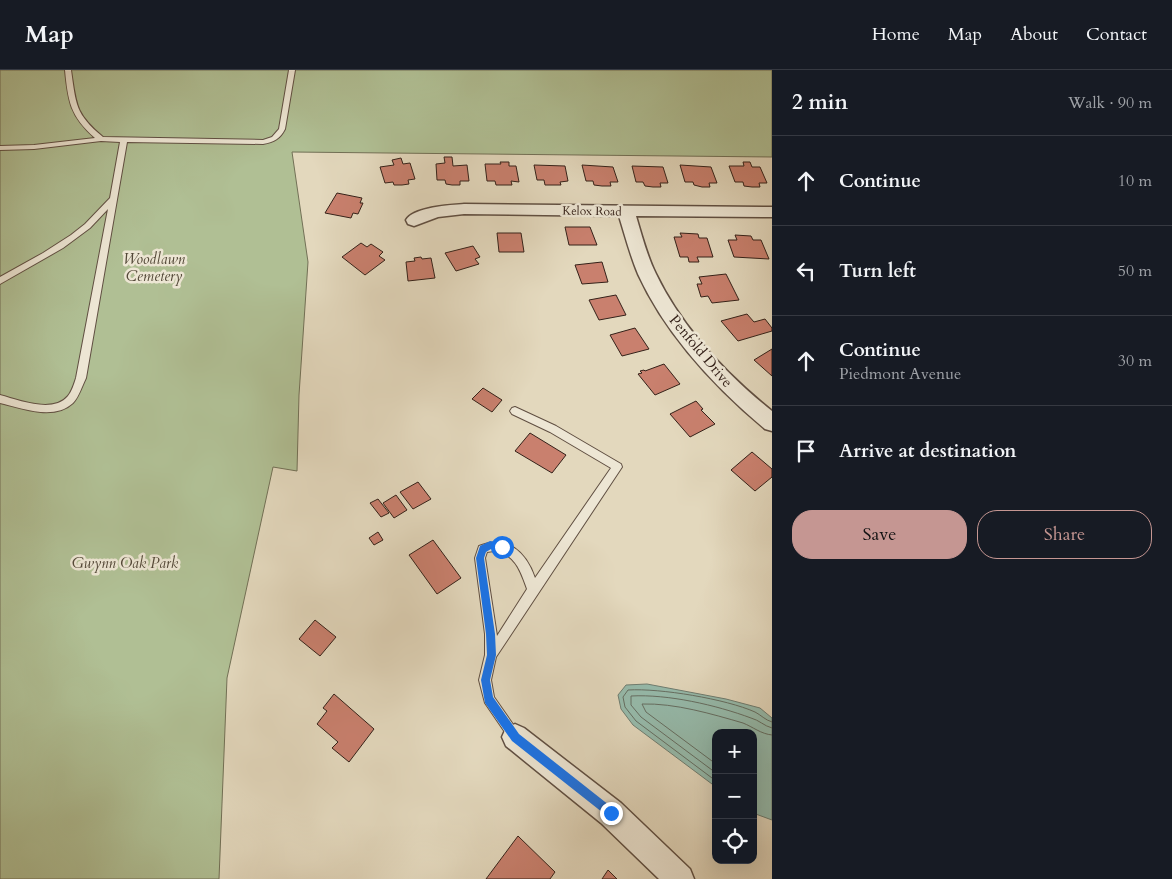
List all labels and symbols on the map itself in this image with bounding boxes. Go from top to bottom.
street label: Kelox Road [562,202,622,220]
park label: Woodlawn Cemetery [123,249,186,286]
street label: Penfold Drive [665,310,737,392]
route start [491,536,514,559]
park label: Gwynn Oak Park [72,553,179,573]
route end [600,802,623,825]

